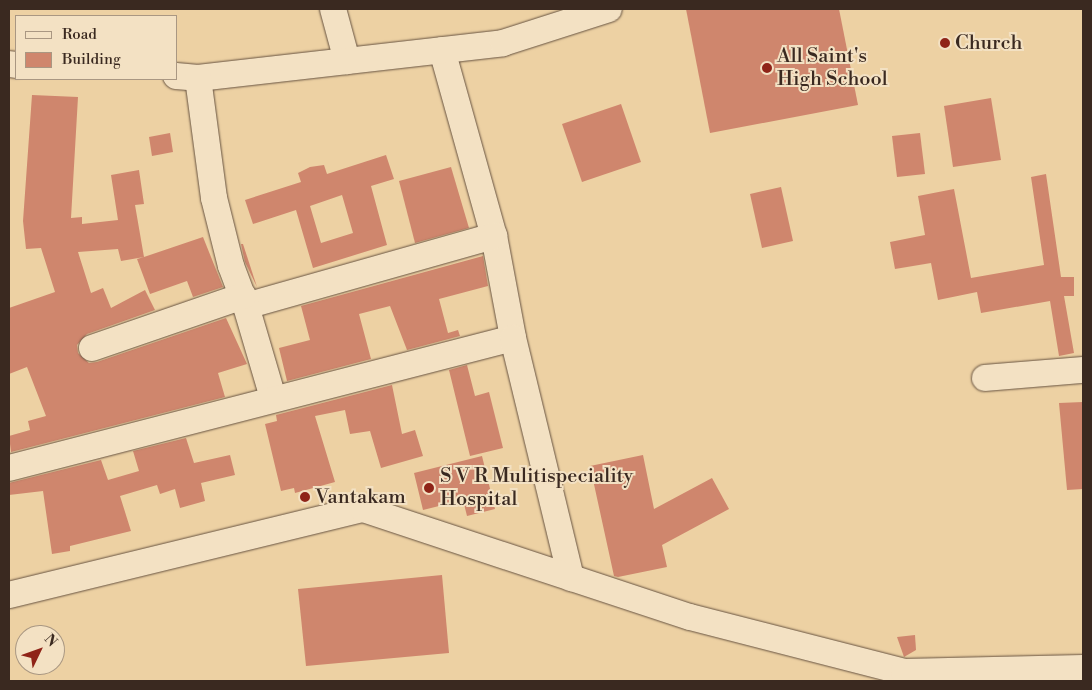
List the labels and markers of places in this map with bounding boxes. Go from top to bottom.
place label: Church [955,31,1022,55]
marker: Church [939,37,951,49]
place label: All Saint's High School [777,44,888,91]
marker: All Saint's High School [761,62,773,74]
place label: S V R Mulitispeciality Hospital [440,464,633,511]
marker: S V R Mulitispeciality Hospital [422,481,436,495]
place label: Vantakam [315,485,406,509]
marker: Vantakam [299,491,311,503]

